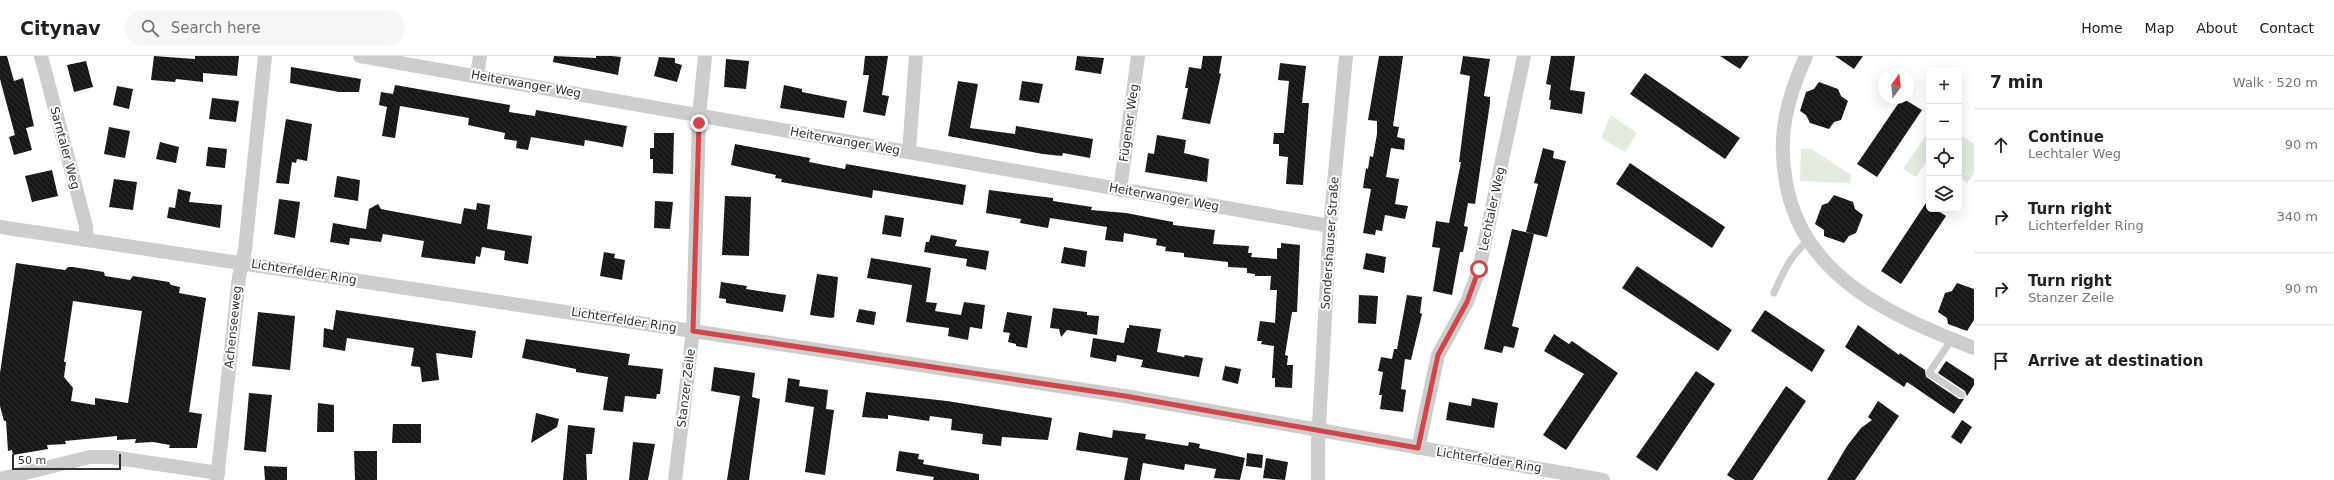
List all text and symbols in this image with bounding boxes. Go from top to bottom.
search box [125,10,405,46]
text: Citynav [20,17,101,39]
icon: search [139,17,161,39]
text: Search here [171,19,261,37]
text: Home [2081,20,2123,36]
text: Map [2145,20,2174,36]
text: About [2196,20,2238,36]
text: Contact [2260,20,2314,36]
street label: Heiterwanger Weg [470,67,582,101]
north arrow [1878,68,1914,104]
map controls [1926,68,1962,212]
button: + [1926,68,1962,104]
text: 7 min [1990,72,2043,92]
text: Walk · 520 m [2233,75,2318,90]
street label: Fügener Weg [1117,83,1141,163]
button: − [1926,104,1962,140]
street label: Sarntaler Weg [47,105,83,191]
route end [690,114,708,132]
street label: Heiterwanger Weg [789,124,901,158]
text: Continue [2028,128,2104,146]
icon: ahead [1990,134,2012,156]
text: 90 m [2285,137,2318,152]
button: locate [1926,140,1962,176]
text: Lechtaler Weg [2028,146,2121,161]
street label: Lechtaler Weg [1476,166,1508,252]
street label: Sondershauser Straße [1318,176,1342,310]
button: layers [1926,176,1962,212]
street label: Heiterwanger Weg [1108,180,1220,214]
text: Turn right [2028,200,2112,218]
icon: right [1990,206,2012,228]
text: 340 m [2276,209,2318,224]
text: Lichterfelder Ring [2028,218,2144,233]
street label: Lichterfelder Ring [250,257,358,287]
route start [1470,260,1488,278]
text: Turn right [2028,272,2112,290]
icon: right [1990,278,2012,300]
text: 90 m [2285,281,2318,296]
street label: Achenseeweg [222,285,244,369]
text: Stanzer Zeile [2028,290,2114,305]
street label: Lichterfelder Ring [570,305,678,335]
street label: Stanzer Zeile [674,348,698,428]
icon: arrive [1990,350,2012,372]
text: Arrive at destination [2028,352,2203,370]
street label: Lichterfelder Ring [1435,445,1543,475]
scale bar [12,452,121,471]
text: 50 m [18,454,46,467]

